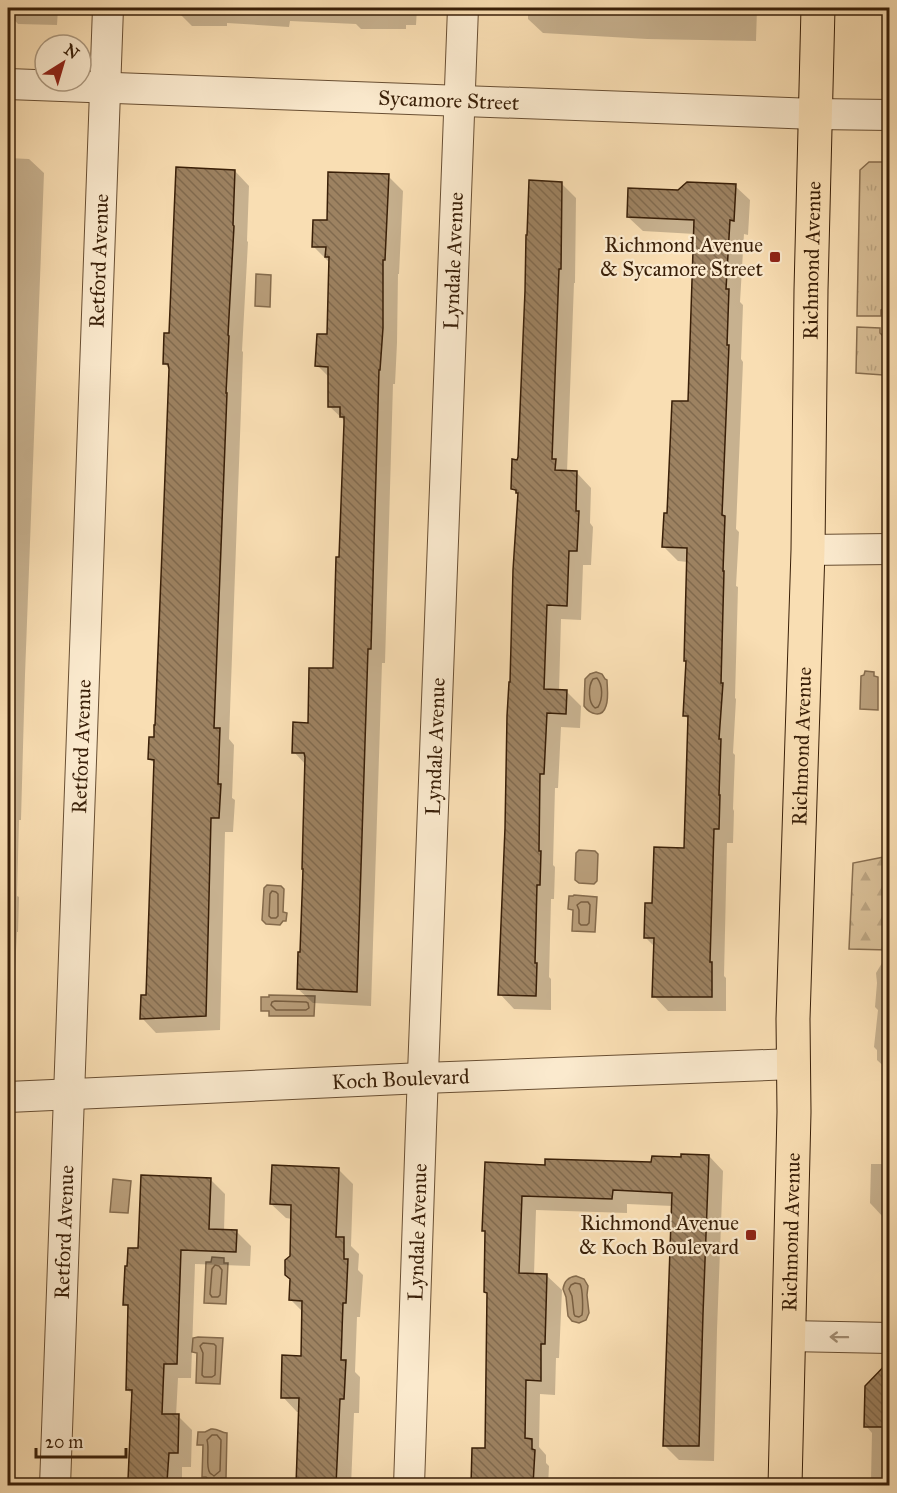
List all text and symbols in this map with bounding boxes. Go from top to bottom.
north arrow [33,33,93,93]
text: N [61,40,83,63]
street label: Sycamore Street [378,85,520,116]
street label: Richmond Avenue [797,180,827,340]
street label: Lyndale Avenue [438,191,469,330]
street label: Retford Avenue [84,193,114,328]
place label: Richmond Avenue & Sycamore Street [600,232,764,282]
marker: Richmond Avenue & Sycamore Street [768,250,782,264]
street label: Richmond Avenue [786,666,817,826]
street label: Lyndale Avenue [420,677,451,816]
street label: Retford Avenue [66,679,97,814]
street label: Koch Boulevard [331,1063,470,1095]
street label: Richmond Avenue [776,1152,806,1312]
street label: Lyndale Avenue [402,1163,433,1301]
street label: Retford Avenue [49,1164,80,1300]
place label: Richmond Avenue & Koch Boulevard [579,1210,739,1260]
marker: Richmond Avenue & Koch Boulevard [744,1228,758,1242]
one-way arrow [829,1331,849,1343]
scale bar [36,1421,126,1459]
text: 20 m [45,1431,83,1453]

